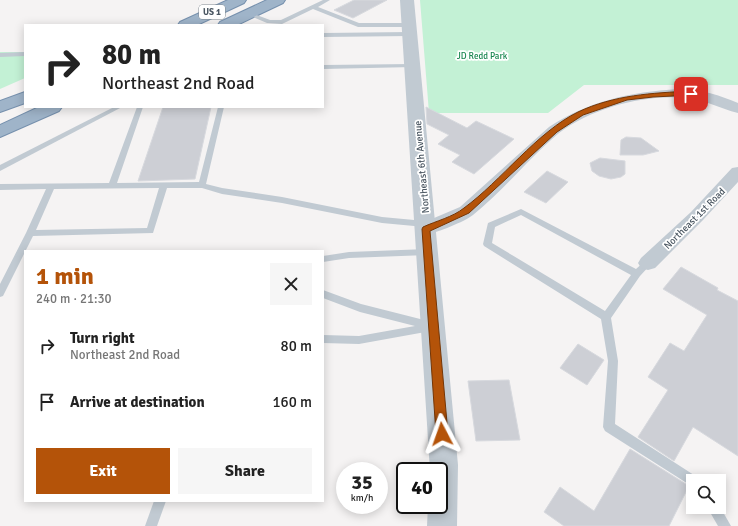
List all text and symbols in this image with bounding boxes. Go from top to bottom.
road number: US 1 [199,5,225,19]
text: 80 m [102,38,161,72]
icon: right [36,40,88,92]
park label: JD Redd Park [457,51,508,62]
text: Northeast 2nd Road [102,72,255,94]
pin [674,77,708,111]
icon: arrive [680,83,702,105]
street label: Northeast 6th Avenue [412,120,432,214]
street label: Northeast 1st Road [662,186,728,252]
text: 1 min [36,261,94,291]
button: close [270,263,312,305]
text: 240 m · 21:30 [36,291,112,307]
text: Turn right [70,329,135,347]
icon: right [36,335,58,357]
text: 80 m [281,337,312,355]
text: Northeast 2nd Road [70,347,180,363]
icon: arrive [36,391,58,413]
text: Arrive at destination [70,393,205,411]
text: 160 m [272,393,312,411]
position arrow [421,413,463,455]
button: Exit [36,448,170,494]
button: Share [178,448,312,494]
speed limit sign: 40 [396,462,448,514]
text: 35 [351,470,373,495]
map controls [686,474,726,514]
button: search [686,474,726,514]
text: km/h [351,492,373,504]

